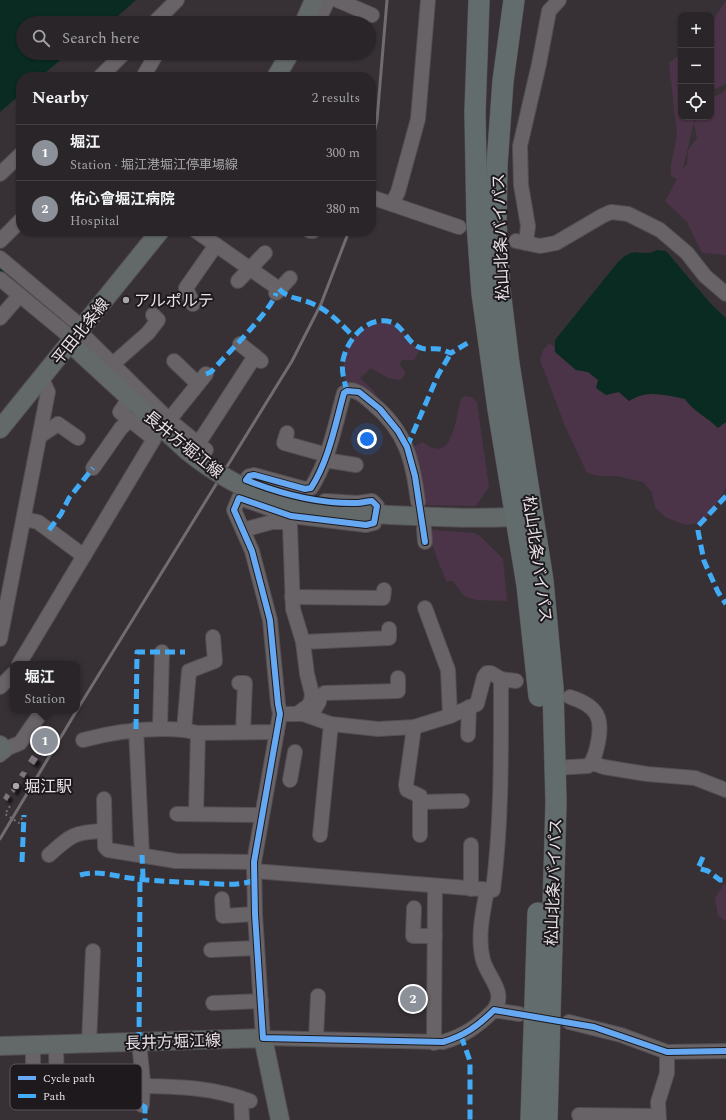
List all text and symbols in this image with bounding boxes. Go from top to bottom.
map controls [678,12,714,120]
button: + [678,12,714,48]
search box [16,16,376,60]
icon: search [30,27,52,49]
text: Search here [62,27,140,50]
button: − [678,48,714,84]
button: locate [678,84,714,120]
text: Nearby [32,85,88,111]
text: 2 results [312,88,360,108]
text: 堀江 [70,131,100,154]
text: 1 [41,143,49,163]
text: 300 m [326,143,360,163]
text: Station · 堀江港堀江停車場線 [70,155,238,175]
street label: 松山北条バイパス [487,173,515,301]
text: 佑心會堀江病院 [70,188,175,211]
text: 2 [41,199,49,219]
text: 380 m [326,199,360,219]
text: Hospital [70,211,119,231]
place label: アルポルテ [134,289,214,313]
street label: 平田北条線 [46,293,115,370]
marker: アルポルテ [121,295,131,305]
street label: 長井方堀江線 [139,405,228,484]
your location [357,429,377,449]
street label: 松山北条バイパス [516,494,558,624]
popup [10,661,80,713]
text: 堀江 [24,666,54,689]
text: Station [24,689,66,709]
pin: 1 [32,726,58,756]
place label: 堀江駅 [24,775,72,799]
marker: 堀江駅 [11,781,21,791]
street label: 松山北条バイパス [540,818,568,946]
pin: 2 [400,984,426,1014]
street label: 長井方堀江線 [125,1028,221,1056]
legend [10,1064,142,1110]
text: Cycle path [43,1070,95,1087]
text: Path [43,1088,65,1105]

